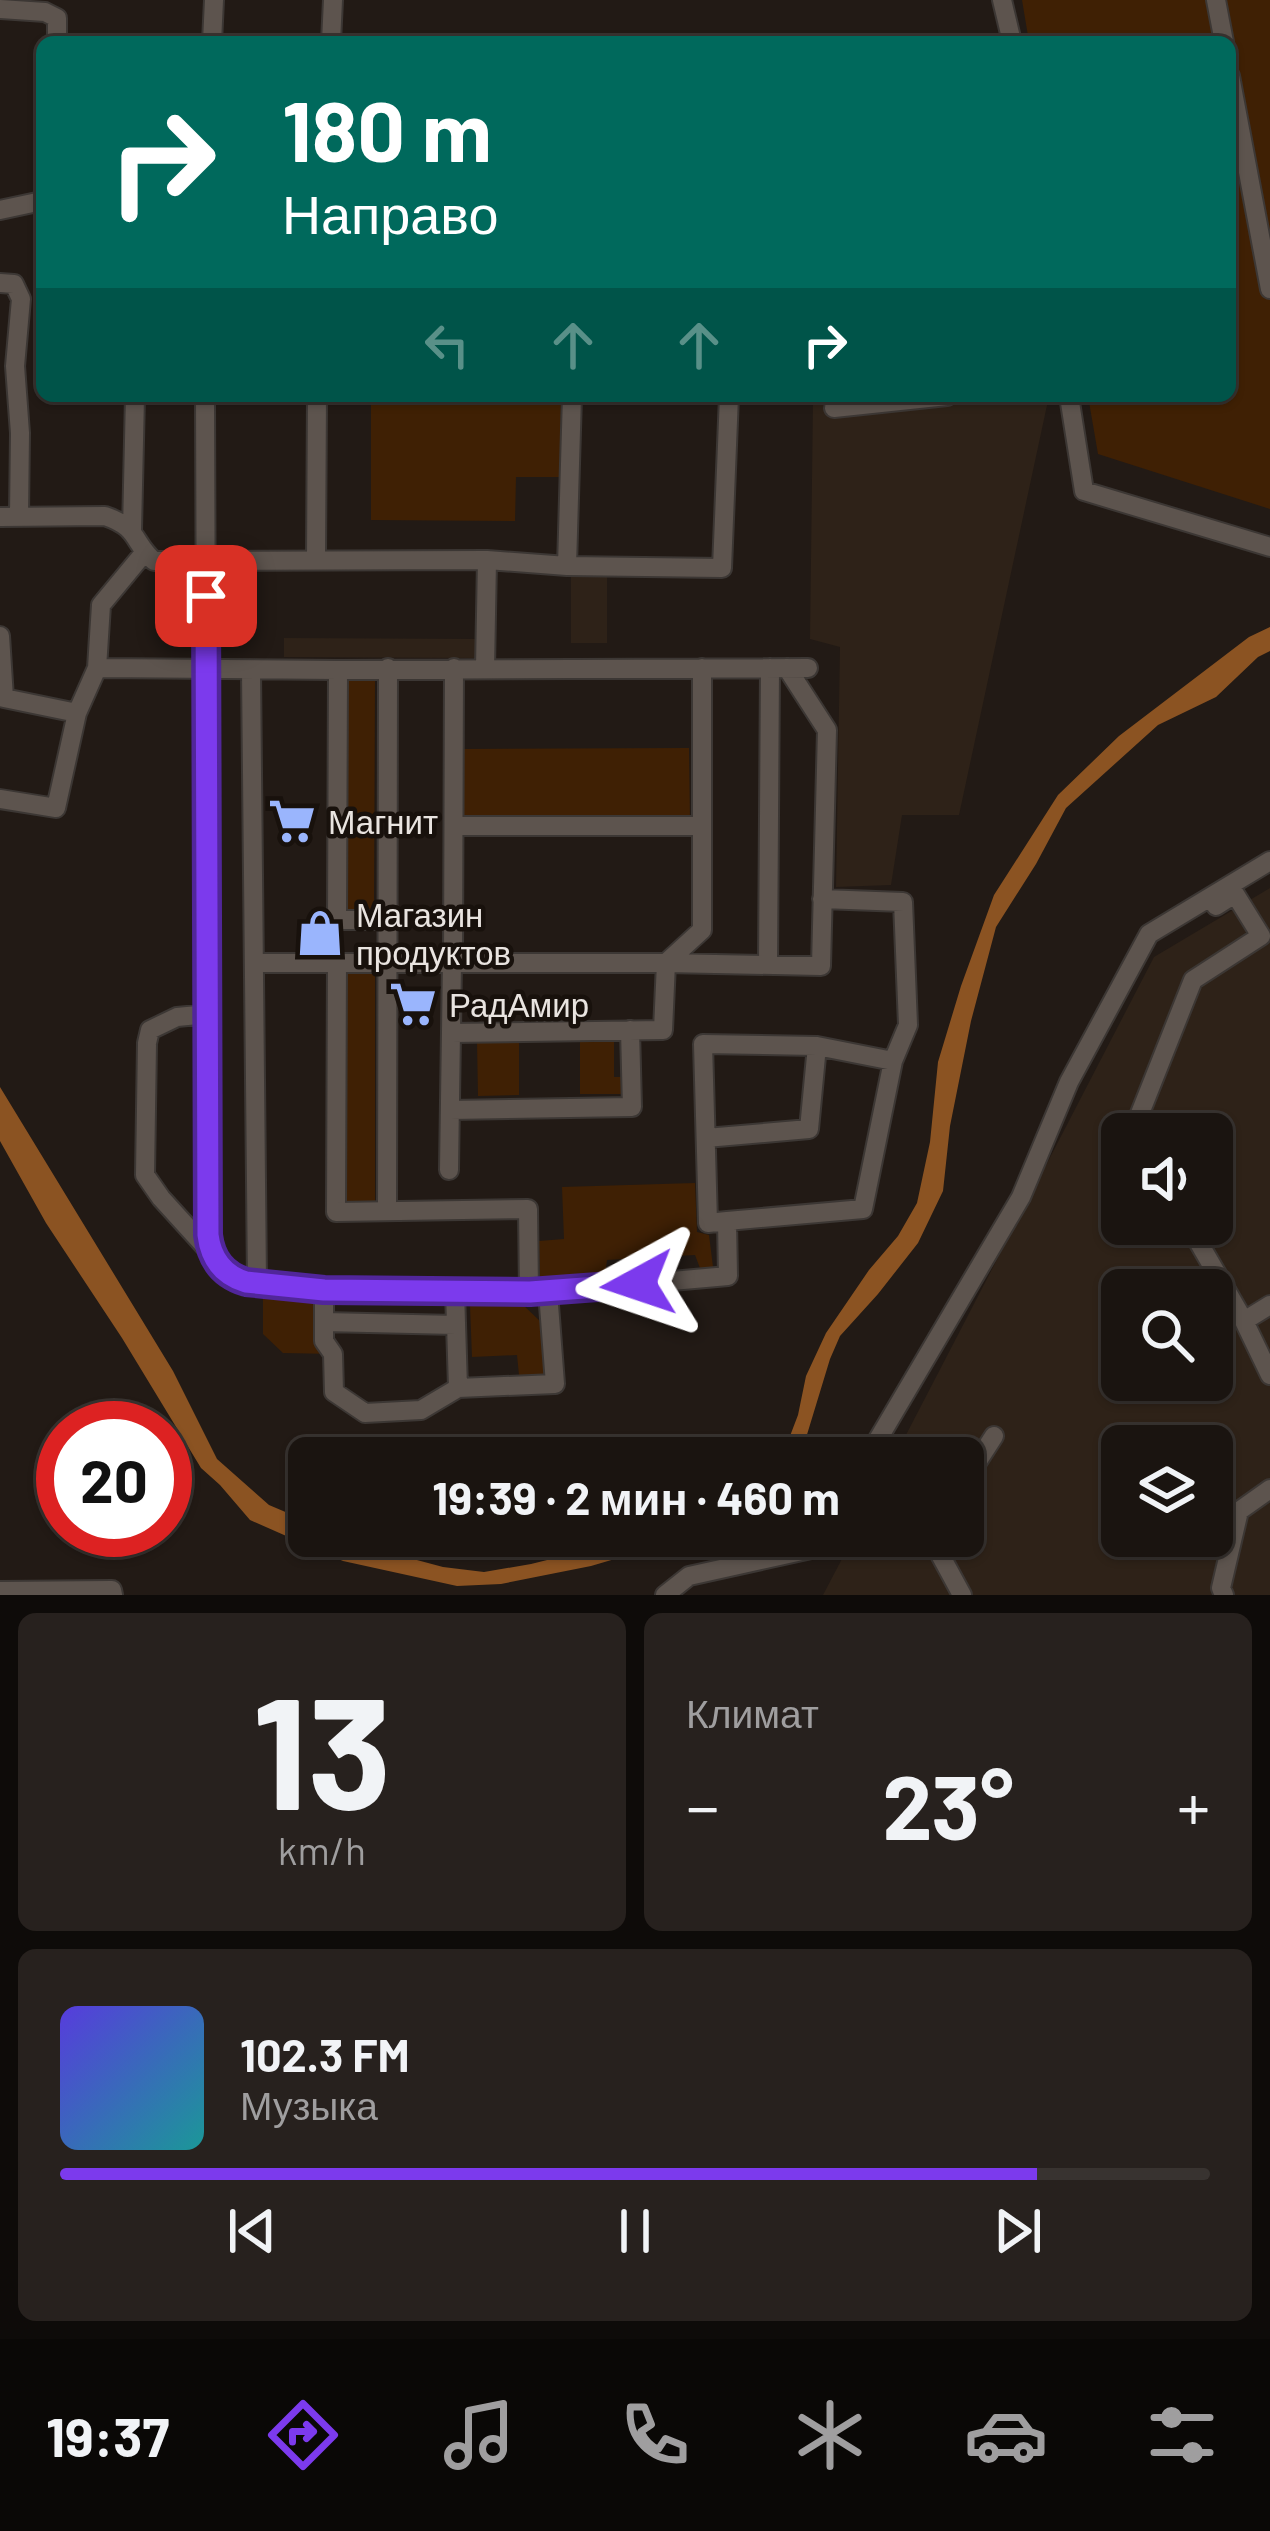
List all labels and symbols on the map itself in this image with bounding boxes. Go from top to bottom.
pin [155,545,257,647]
supermarket icon: Магнит [267,796,317,846]
place label: Магнит [328,801,438,841]
place label: Магазин продуктов [356,894,511,972]
shop icon: Магазин продуктов [295,908,345,958]
supermarket icon: РадАмир [388,979,438,1029]
place label: РадАмир [449,984,589,1024]
position arrow [575,1221,701,1347]
speed limit sign: 20 [36,1401,192,1557]

